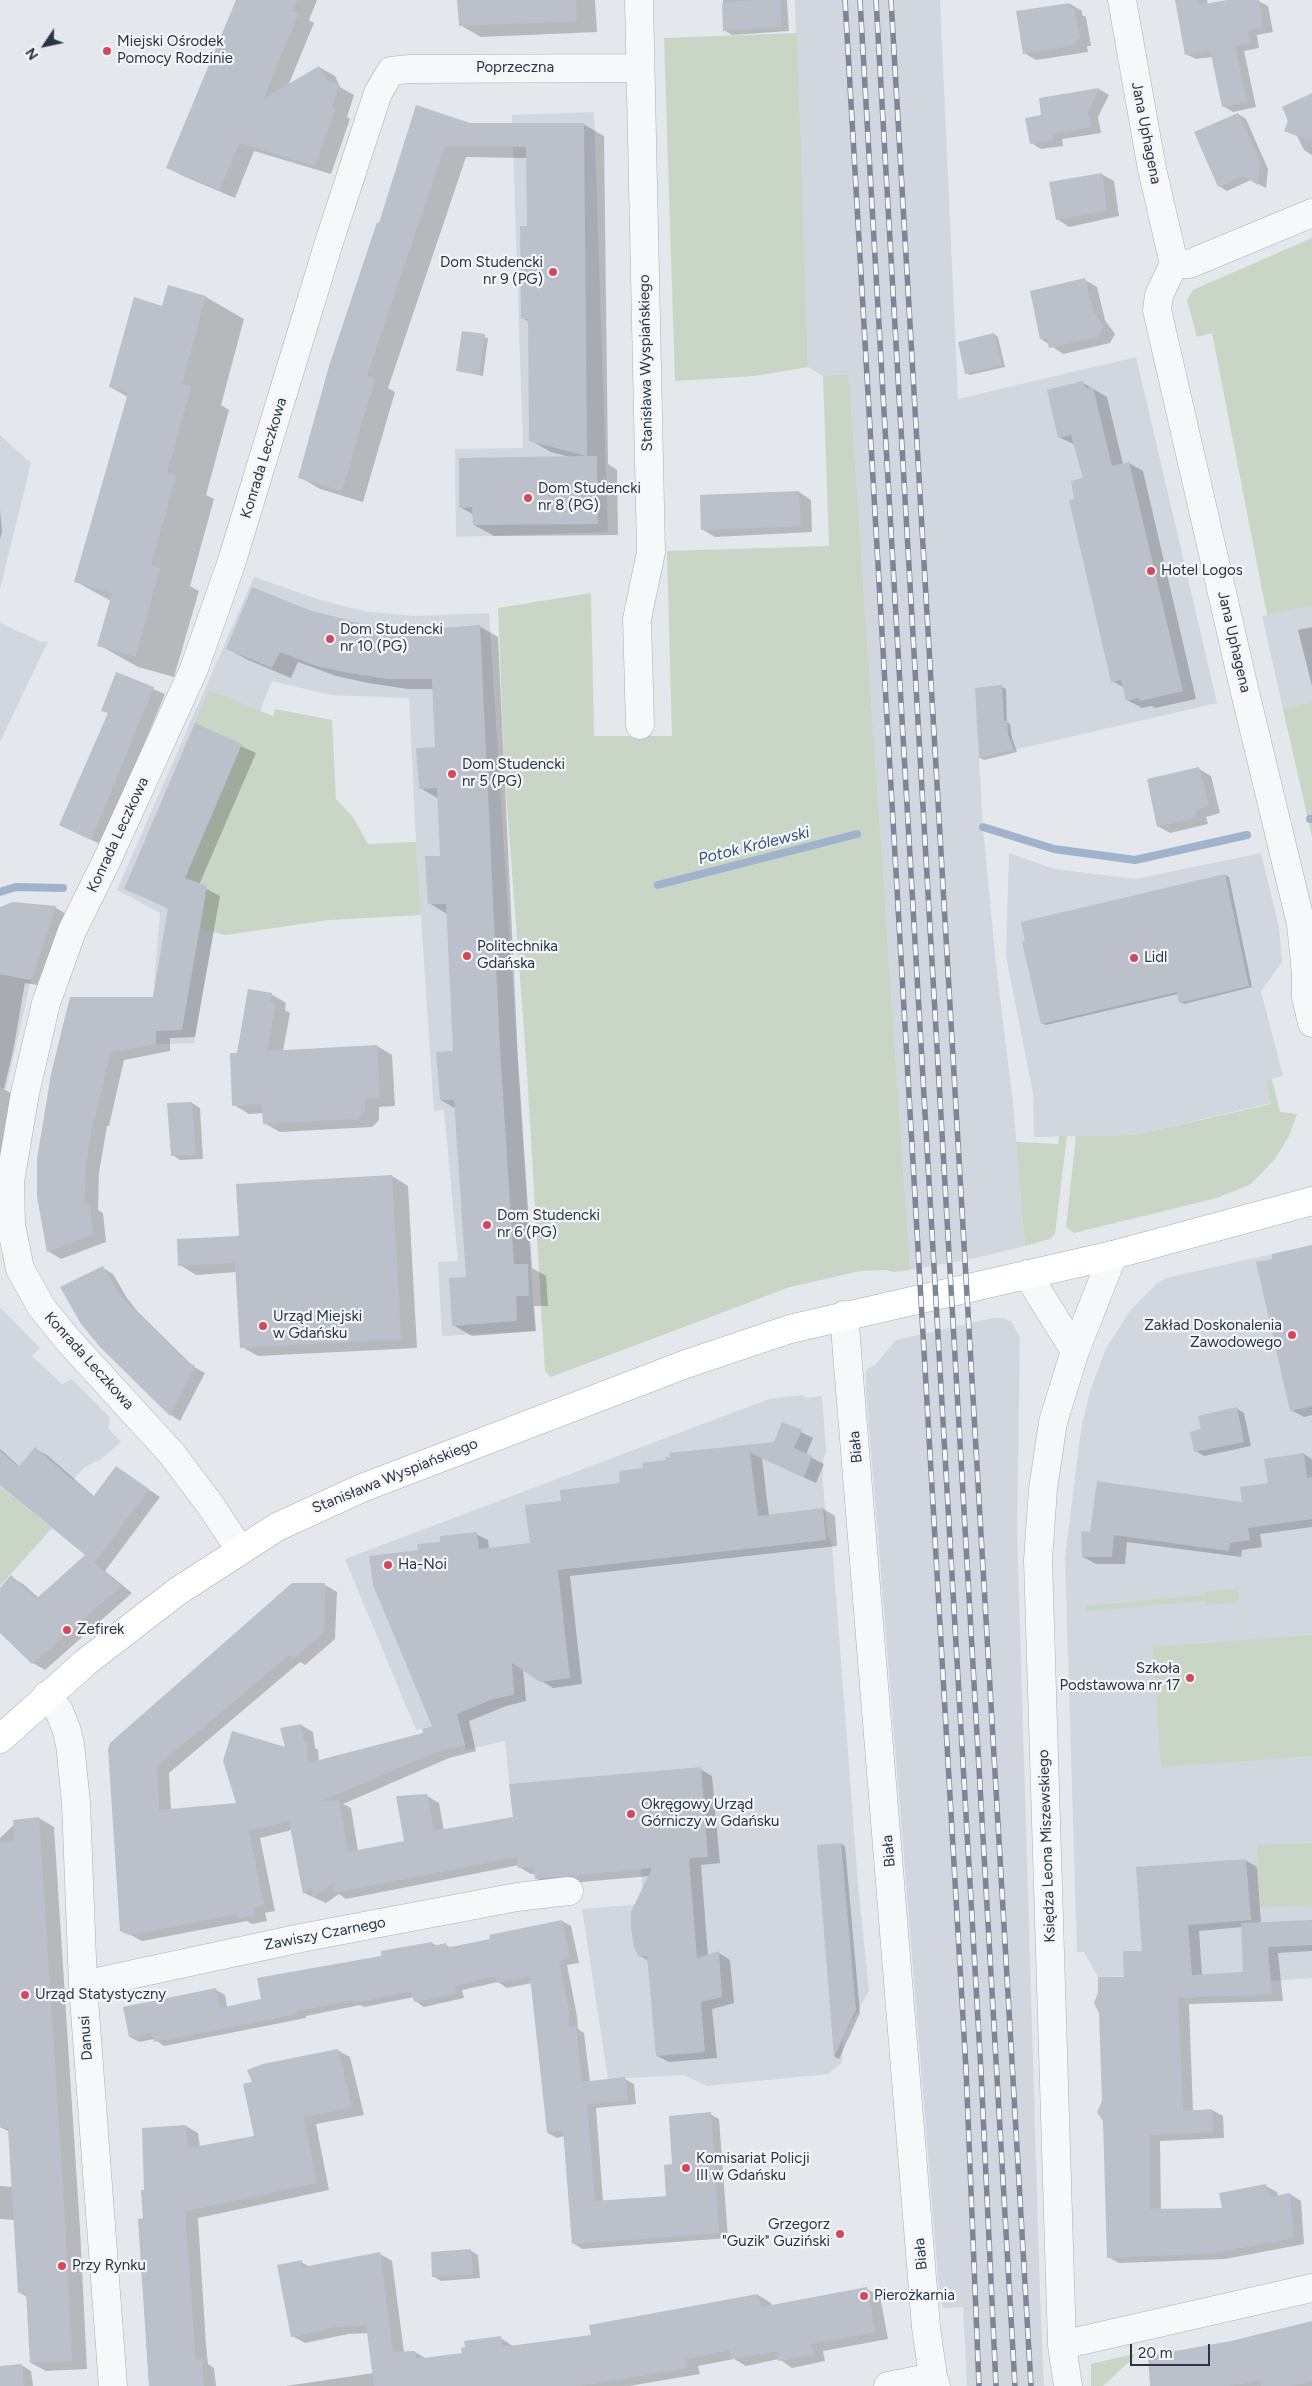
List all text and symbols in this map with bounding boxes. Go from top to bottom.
north arrow [20,20,70,70]
place label: Miejski Ośrodek Pomocy Rodzinie [117,33,233,68]
text: N [22,44,42,63]
marker: Miejski Ośrodek Pomocy Rodzinie [101,45,113,57]
street label: Poprzeczna [476,59,554,77]
street label: Jana Uphagena [1127,80,1165,186]
place label: Dom Studencki nr 9 (PG) [440,254,543,289]
marker: Dom Studencki nr 9 (PG) [547,266,559,278]
street label: Stanisława Wyspiańskiego [635,274,657,452]
street label: Konrada Leczkowa [237,395,291,521]
place label: Dom Studencki nr 8 (PG) [538,480,641,515]
marker: Dom Studencki nr 8 (PG) [522,492,534,504]
place label: Hotel Logos [1161,562,1243,580]
marker: Hotel Logos [1145,565,1157,577]
street label: Jana Uphagena [1214,590,1254,694]
place label: Dom Studencki nr 10 (PG) [340,621,443,656]
marker: Dom Studencki nr 10 (PG) [324,633,336,645]
place label: Dom Studencki nr 5 (PG) [462,756,565,791]
marker: Dom Studencki nr 5 (PG) [446,768,458,780]
street label: Konrada Leczkowa [83,774,153,896]
water label: Potok Królewski [696,823,812,869]
place label: Politechnika Gdańska [477,938,558,973]
place label: Lidl [1144,949,1167,967]
marker: Politechnika Gdańska [461,950,473,962]
marker: Lidl [1128,952,1140,964]
place label: Dom Studencki nr 6 (PG) [497,1207,600,1242]
marker: Dom Studencki nr 6 (PG) [481,1219,493,1231]
street label: Konrada Leczkowa [40,1308,138,1414]
place label: Urząd Miejski w Gdańsku [273,1308,362,1343]
place label: Zakład Doskonalenia Zawodowego [1144,1317,1282,1352]
marker: Urząd Miejski w Gdańsku [257,1320,269,1332]
marker: Zakład Doskonalenia Zawodowego [1286,1329,1298,1341]
street label: Biała [846,1430,866,1464]
street label: Stanisława Wyspiańskiego [310,1434,480,1518]
place label: Ha-Noi [398,1556,447,1574]
marker: Ha-Noi [382,1559,394,1571]
place label: Zefirek [77,1621,124,1639]
marker: Zefirek [61,1624,73,1636]
place label: Szkoła Podstawowa nr 17 [1059,1660,1180,1695]
marker: Szkoła Podstawowa nr 17 [1184,1672,1196,1684]
street label: Księdza Leona Miszewskiego [1035,1749,1059,1943]
place label: Okręgowy Urząd Górniczy w Gdańsku [641,1796,779,1831]
marker: Okręgowy Urząd Górniczy w Gdańsku [625,1808,637,1820]
street label: Biała [879,1834,899,1868]
street label: Zawiszy Czarnego [263,1913,387,1955]
place label: Urząd Statystyczny [35,1986,166,2004]
marker: Urząd Statystyczny [19,1989,31,2001]
street label: Danusi [75,2015,97,2061]
place label: Komisariat Policji III w Gdańsku [696,2150,810,2185]
marker: Komisariat Policji III w Gdańsku [680,2162,692,2174]
place label: Grzegorz "Guzik" Guziński [722,2216,830,2251]
marker: Grzegorz "Guzik" Guziński [834,2228,846,2240]
street label: Biała [911,2237,931,2271]
place label: Przy Rynku [72,2257,146,2275]
marker: Przy Rynku [56,2260,68,2272]
place label: Pierożkarnia [874,2287,955,2305]
marker: Pierożkarnia [858,2290,870,2302]
scale bar [1132,2334,1212,2366]
text: 20 m [1138,2344,1172,2362]

